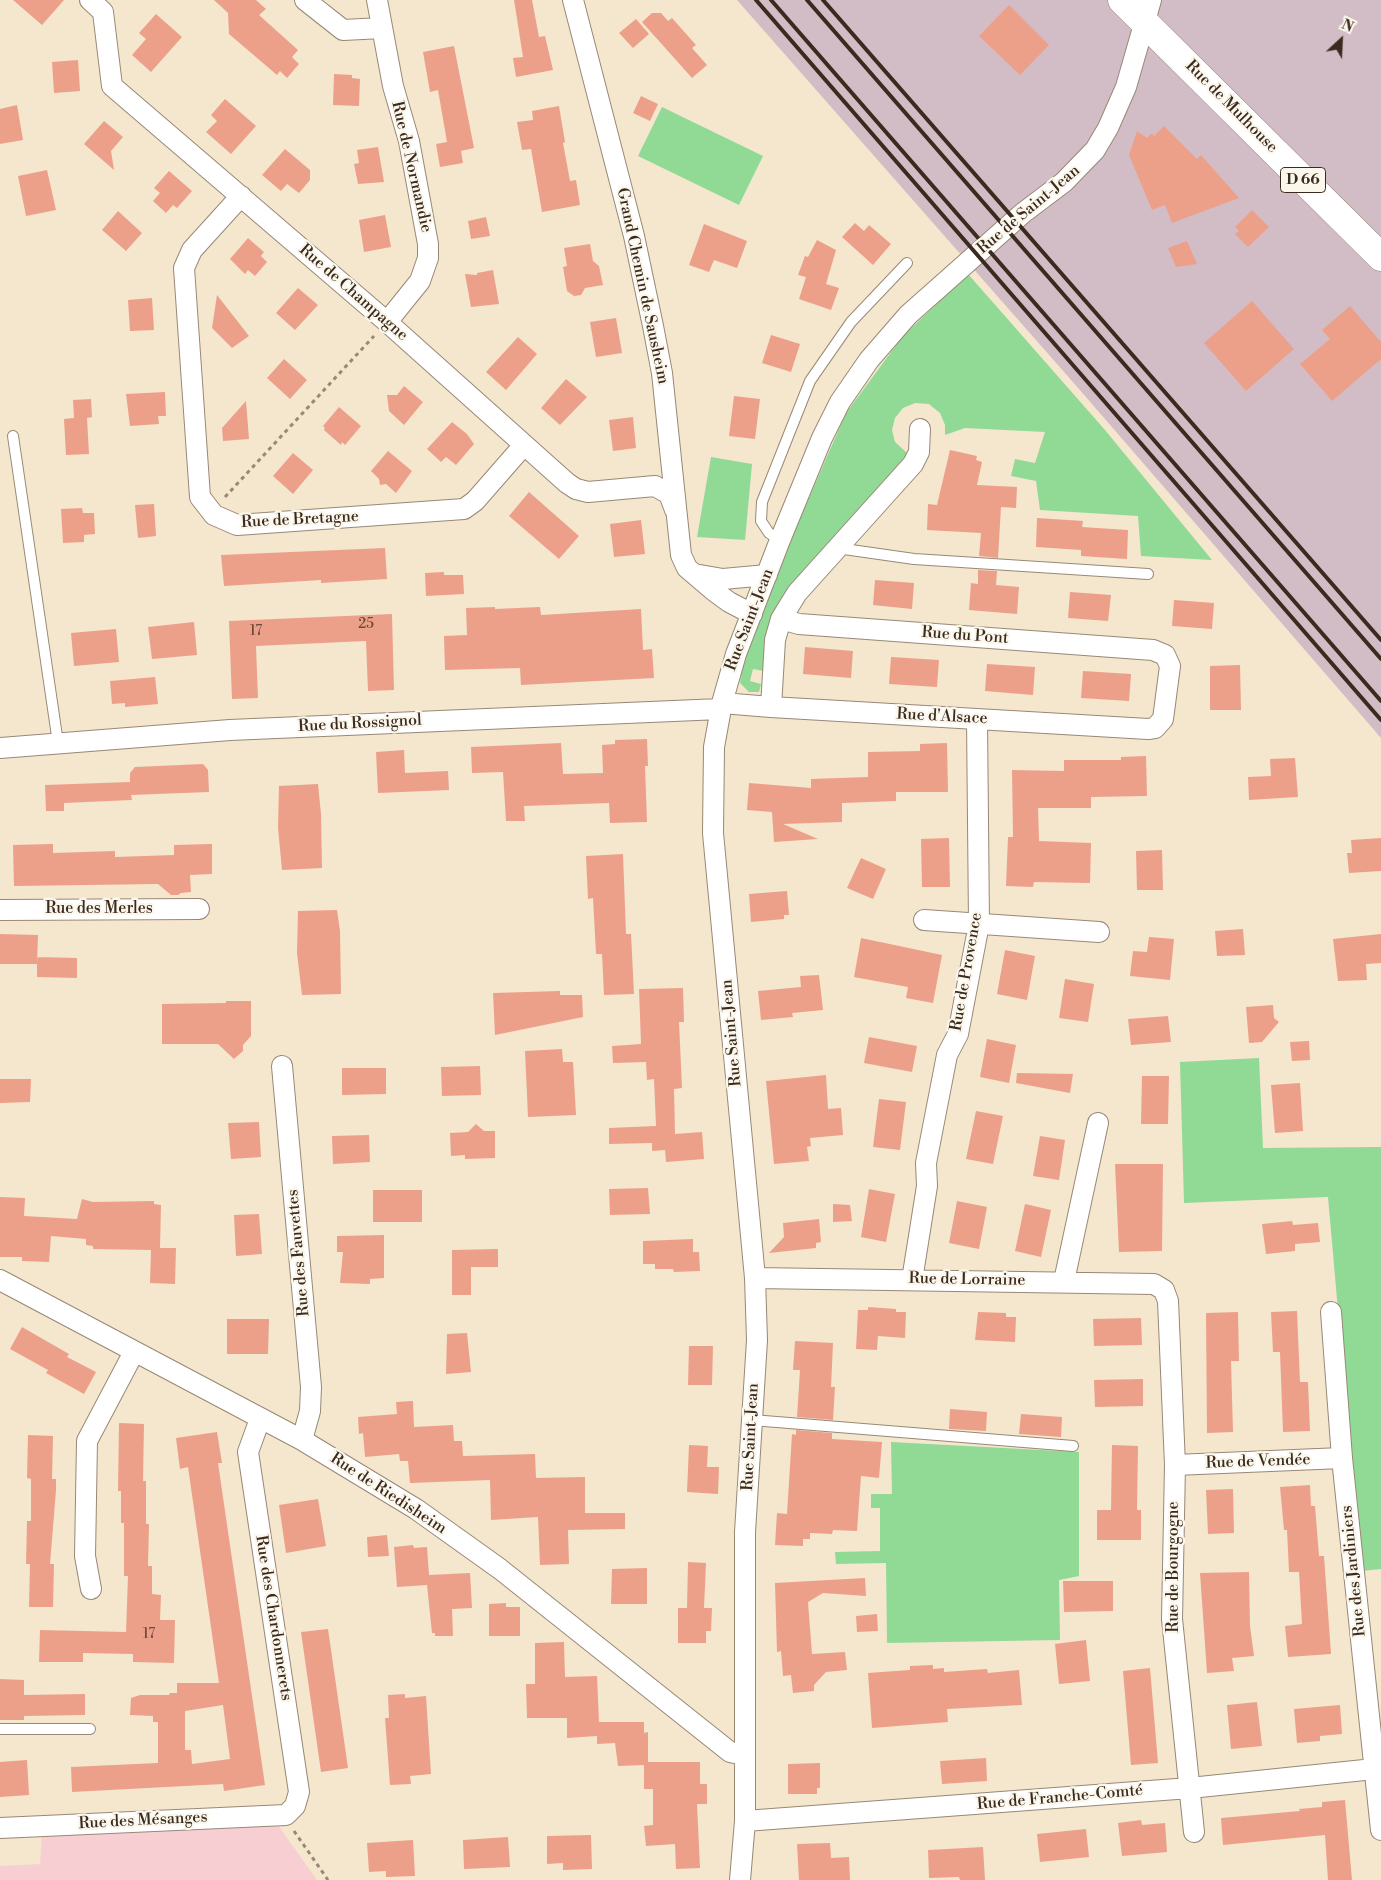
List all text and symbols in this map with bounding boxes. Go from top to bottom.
north arrow [1316,15,1366,65]
text: N [1339,16,1356,37]
street label: Rue de Mulhouse [1181,57,1281,157]
street label: Rue de Normandie [387,100,435,234]
street label: Rue de Saint-Jean [974,161,1084,259]
road number: D 66 [1280,168,1326,192]
street label: Grand Chemin de Sausheim [612,186,672,386]
street label: Rue de Champagne [295,241,411,345]
street label: Rue de Bretagne [241,507,359,533]
street label: Rue Saint-Jean [722,566,778,674]
house number: 25 [358,617,374,633]
street label: Rue du Pont [921,623,1009,649]
house number: 17 [250,624,262,640]
street label: Rue d'Alsace [896,705,988,729]
street label: Rue du Rossignol [298,711,422,737]
street label: Rue des Merles [45,899,153,919]
street label: Rue de Provence [947,911,987,1033]
street label: Rue Saint-Jean [718,978,746,1088]
street label: Rue des Fauvettes [284,1188,314,1318]
street label: Rue de Lorraine [909,1269,1025,1291]
street label: Rue Saint-Jean [739,1383,763,1491]
street label: Rue de Riedisheim [326,1449,450,1539]
street label: Rue de Vendée [1205,1451,1311,1473]
street label: Rue de Bourgogne [1164,1501,1184,1633]
street label: Rue des Jardiniers [1338,1504,1370,1638]
street label: Rue des Chardonnerets [250,1534,296,1702]
house number: 17 [143,1627,155,1643]
street label: Rue de Franche-Comté [976,1781,1144,1815]
street label: Rue des Mésanges [78,1808,208,1834]

